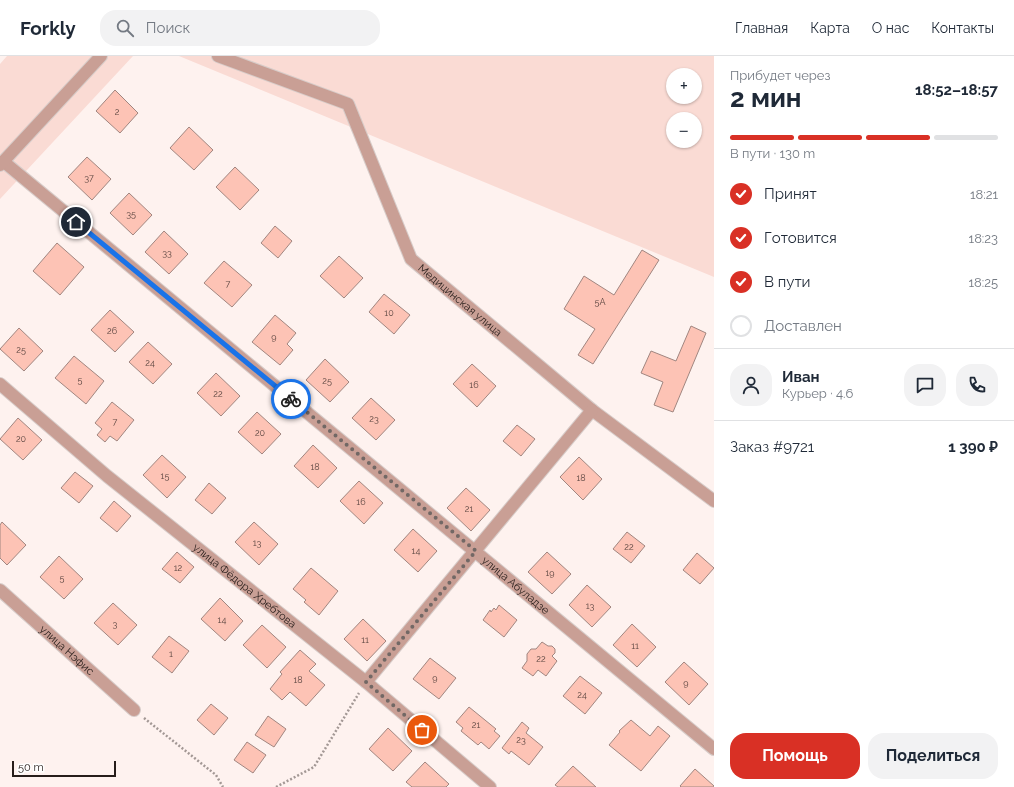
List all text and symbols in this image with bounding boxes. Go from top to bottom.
search box [100,10,380,46]
text: Forkly [20,17,76,39]
icon: search [114,17,136,39]
text: Поиск [146,19,190,37]
text: Главная [735,20,788,36]
text: Карта [810,20,850,36]
text: О нас [872,20,909,36]
text: Контакты [931,20,994,36]
map controls [666,68,702,148]
button: + [666,68,702,104]
text: Прибудет через [730,68,830,83]
text: 18:52–18:57 [915,81,998,99]
text: 2 мин [730,83,802,113]
house number: 2 [115,107,120,117]
button: − [666,112,702,148]
text: В пути · 130 m [730,146,815,161]
house number: 37 [84,173,94,183]
icon: check [730,183,752,205]
text: Принят [764,185,817,203]
text: 18:21 [970,187,998,202]
pin [59,205,93,239]
house number: 35 [126,209,136,219]
icon: home [65,211,87,233]
icon: check [730,227,752,249]
text: Готовится [764,229,837,247]
text: 18:23 [969,231,998,246]
house number: 33 [162,248,172,258]
street label: Медицинская улица [416,261,505,339]
icon: check [730,271,752,293]
text: В пути [764,273,811,291]
text: 18:25 [968,275,998,290]
house number: 7 [226,279,231,289]
house number: 5А [595,297,606,307]
house number: 10 [384,308,394,318]
text: Доставлен [764,317,842,335]
house number: 26 [107,326,118,336]
house number: 9 [271,332,277,342]
house number: 25 [16,345,26,355]
house number: 24 [145,358,155,368]
button: person [730,364,772,406]
button: chat [904,364,946,406]
button: phone [956,364,998,406]
text: Иван [782,368,820,386]
house number: 5 [78,375,83,385]
house number: 25 [322,376,332,386]
courier [271,379,311,419]
house number: 16 [469,380,479,390]
text: Курьер · 4.6 [782,386,853,401]
icon: bike [280,388,302,410]
house number: 22 [213,389,223,399]
house number: 23 [369,414,379,424]
house number: 7 [113,417,118,427]
house number: 20 [255,428,266,438]
house number: 20 [16,434,27,444]
text: Заказ #9721 [730,438,814,456]
text: 1 390 ₽ [948,438,998,456]
house number: 18 [310,462,320,472]
house number: 15 [161,471,169,481]
house number: 18 [576,473,586,483]
house number: 16 [356,497,366,507]
house number: 21 [465,504,473,514]
house number: 13 [253,538,262,548]
street label: улица Фёдора Хребтова [190,540,299,630]
house number: 22 [624,542,634,552]
house number: 14 [412,546,420,556]
street label: улица Абуладзе [479,553,552,617]
house number: 12 [174,563,183,573]
house number: 19 [545,568,555,578]
house number: 5 [60,573,65,583]
house number: 13 [586,601,595,611]
house number: 14 [218,615,226,625]
house number: 3 [113,619,118,629]
street label: улица Нэфис [37,622,97,678]
house number: 11 [361,635,369,645]
house number: 11 [631,641,639,651]
house number: 1 [169,649,173,659]
house number: 22 [536,654,546,664]
house number: 9 [432,673,438,683]
house number: 18 [293,675,303,685]
house number: 9 [683,678,689,688]
house number: 24 [577,690,587,700]
pin [405,713,439,747]
icon: bag [411,719,433,741]
house number: 21 [472,720,480,730]
button: Помощь [730,733,860,779]
button: Поделиться [868,733,998,779]
house number: 23 [516,735,526,745]
scale bar [12,759,116,778]
text: 50 m [18,761,44,774]

